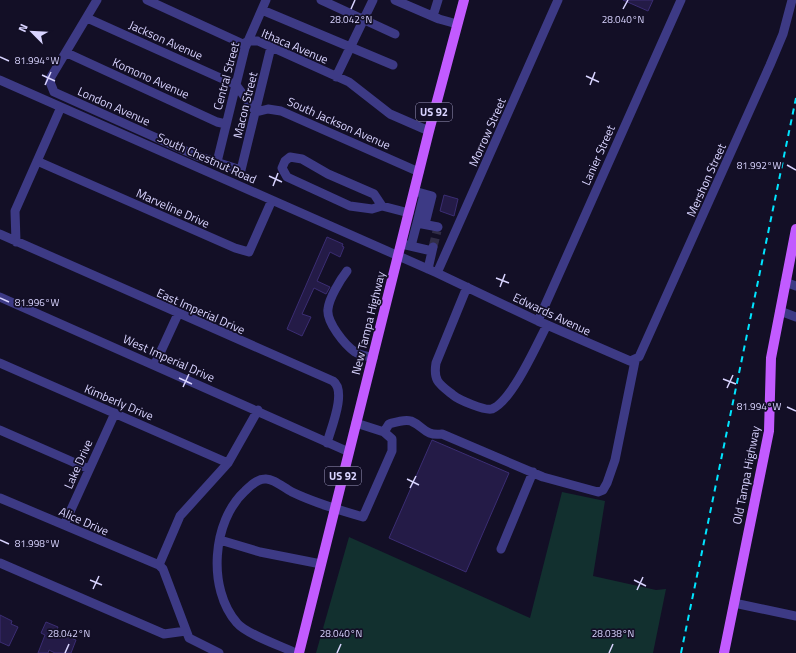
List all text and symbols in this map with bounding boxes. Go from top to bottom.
north arrow [12,12,52,52]
text: 28.042°N [330,12,372,27]
text: 28.040°N [602,12,644,27]
street label: Jackson Avenue [126,15,206,65]
text: N [14,21,32,35]
street label: Ithaca Avenue [259,23,331,69]
street label: Central Street [208,39,244,112]
text: 81.994°W [15,53,59,68]
street label: Komono Avenue [110,53,192,103]
street label: Macon Street [228,69,263,140]
street label: London Avenue [75,82,153,130]
street label: South Jackson Avenue [284,92,394,154]
street label: Morrow Street [463,94,511,169]
road number: US 92 [416,103,452,121]
street label: Lanier Street [576,121,620,188]
street label: South Chestnut Road [154,128,260,188]
street label: Mershon Street [681,140,731,220]
text: 81.992°W [737,158,781,173]
street label: Marveline Drive [133,183,213,233]
street label: New Tampa Highway [346,269,390,377]
street label: East Imperial Drive [154,283,248,339]
street label: Edwards Avenue [510,288,594,340]
text: 81.996°W [15,295,59,310]
street label: West Imperial Drive [120,329,218,387]
street label: Kimberly Drive [81,379,157,425]
text: 81.994°W [737,399,781,414]
street label: Old Tampa Highway [727,424,765,526]
street label: Lake Drive [59,436,97,492]
road number: US 92 [325,467,361,485]
street label: Alice Drive [56,502,112,540]
text: 81.998°W [15,536,59,551]
text: 28.042°N [48,626,90,641]
text: 28.040°N [320,626,362,641]
text: 28.038°N [592,626,634,641]

